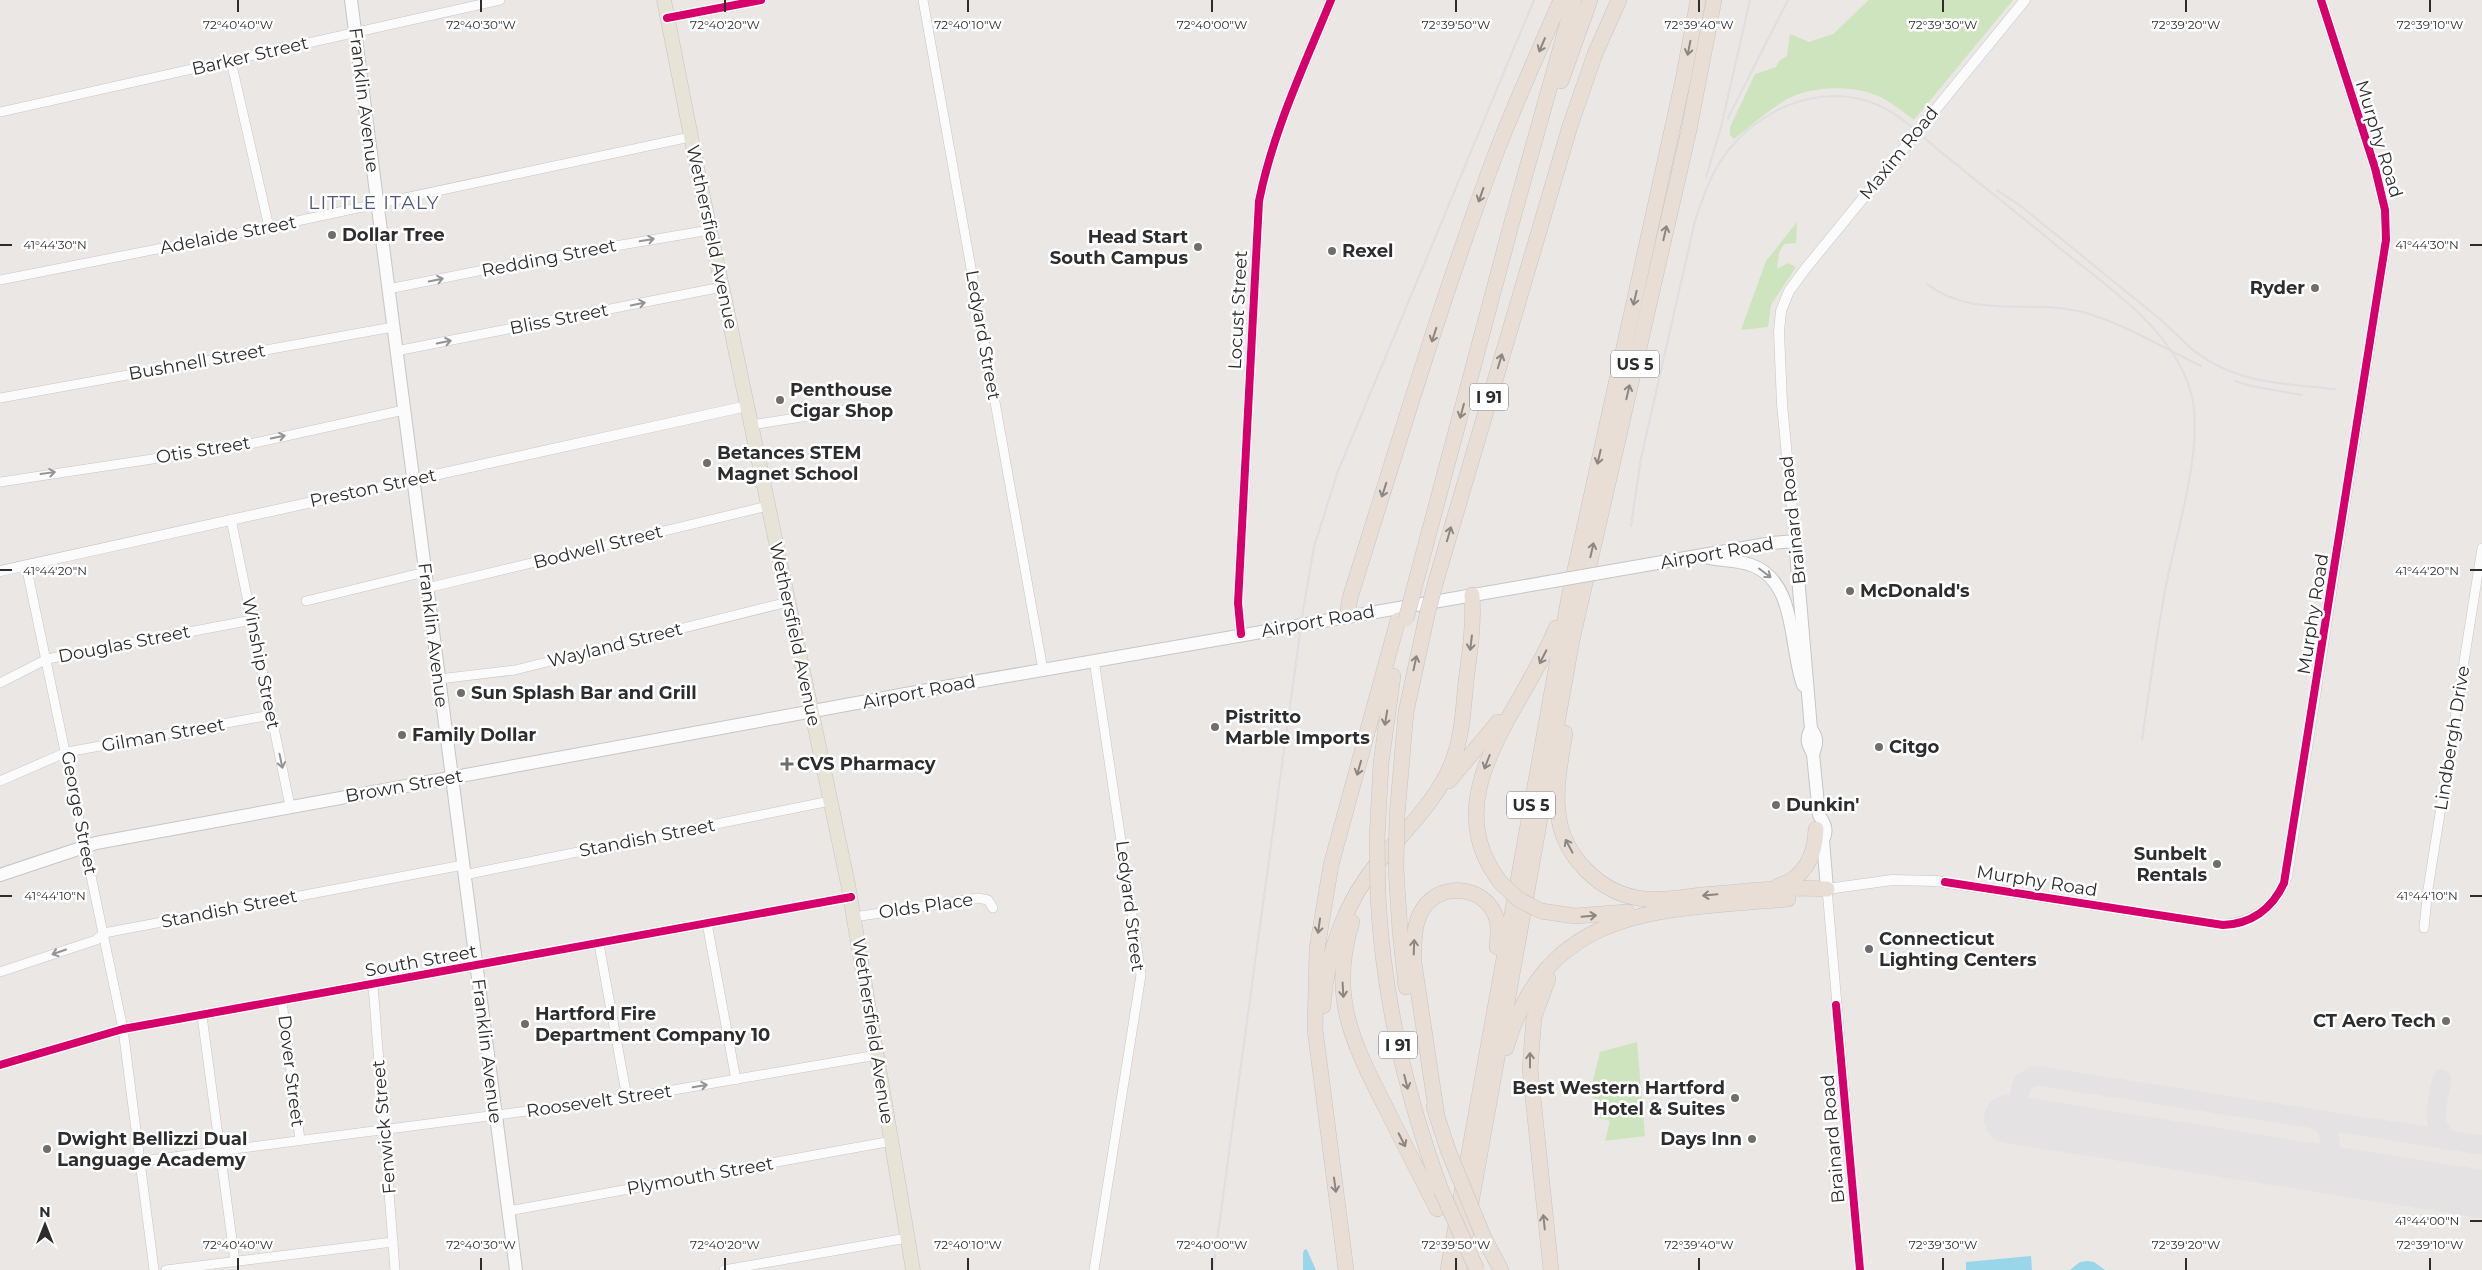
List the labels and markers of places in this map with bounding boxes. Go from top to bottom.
place label: Dollar Tree [342,224,445,246]
place label: Head Start South Campus [1050,226,1188,269]
marker: Dollar Tree [326,229,338,241]
place label: Rexel [1342,240,1394,262]
marker: Head Start South Campus [1192,241,1204,253]
marker: Rexel [1326,245,1338,257]
place label: Ryder [2250,277,2305,299]
marker: Ryder [2309,282,2321,294]
place label: Penthouse Cigar Shop [790,379,893,422]
marker: Penthouse Cigar Shop [774,394,786,406]
place label: Betances STEM Magnet School [717,442,861,485]
marker: Betances STEM Magnet School [701,457,713,469]
place label: McDonald's [1860,580,1970,602]
marker: McDonald's [1844,585,1856,597]
place label: Sun Splash Bar and Grill [471,682,697,704]
marker: Sun Splash Bar and Grill [455,687,467,699]
place label: Pistritto Marble Imports [1225,706,1370,749]
marker: Pistritto Marble Imports [1209,721,1221,733]
place label: Family Dollar [412,724,537,746]
marker: Family Dollar [396,729,408,741]
place label: Citgo [1889,736,1940,758]
marker: Citgo [1873,741,1885,753]
place label: CVS Pharmacy [797,753,936,775]
marker: CVS Pharmacy [781,758,793,770]
place label: Dunkin' [1786,794,1859,816]
marker: Dunkin' [1770,799,1782,811]
place label: Sunbelt Rentals [2134,843,2207,886]
marker: Sunbelt Rentals [2211,858,2223,870]
place label: Connecticut Lighting Centers [1879,928,2037,971]
marker: Connecticut Lighting Centers [1863,943,1875,955]
place label: Hartford Fire Department Company 10 [535,1003,770,1046]
place label: CT Aero Tech [2313,1010,2436,1032]
marker: CT Aero Tech [2440,1015,2452,1027]
marker: Hartford Fire Department Company 10 [519,1018,531,1030]
place label: Best Western Hartford Hotel & Suites [1512,1077,1725,1120]
marker: Best Western Hartford Hotel & Suites [1729,1092,1741,1104]
place label: Dwight Bellizzi Dual Language Academy [57,1128,247,1171]
place label: Days Inn [1660,1128,1742,1150]
marker: Days Inn [1746,1133,1758,1145]
marker: Dwight Bellizzi Dual Language Academy [41,1143,53,1155]

